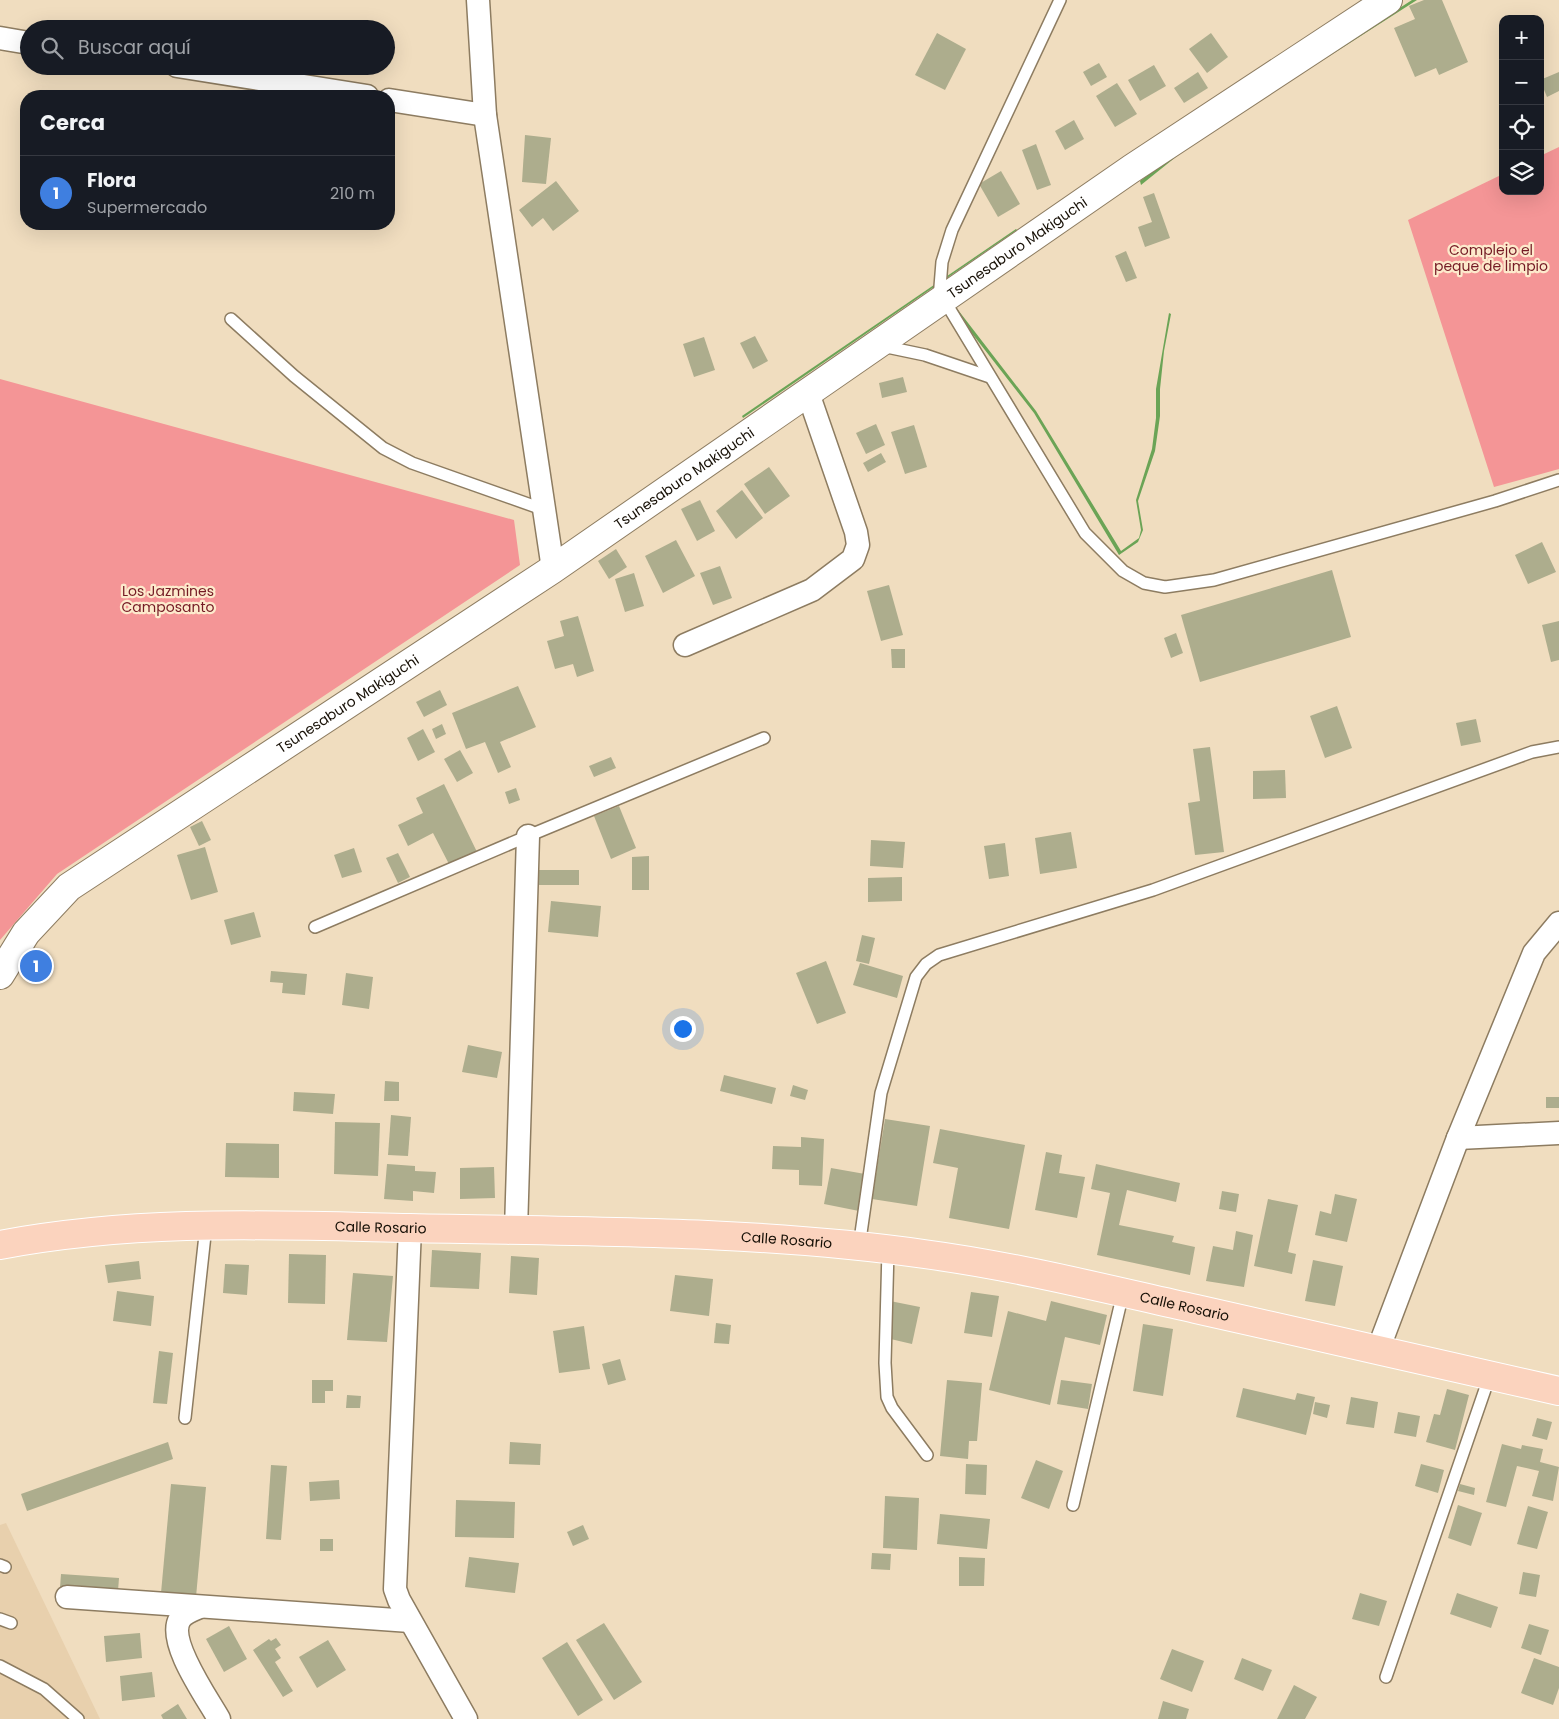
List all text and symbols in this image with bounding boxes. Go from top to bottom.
map controls [1499,15,1544,195]
button: + [1499,15,1544,60]
search box [20,20,395,75]
icon: search [38,34,66,62]
text: Buscar aquí [78,34,191,61]
button: − [1499,60,1544,105]
button: locate [1499,105,1544,150]
text: Cerca [40,108,105,137]
button: layers [1499,150,1544,195]
text: Flora [87,167,136,194]
text: 1 [53,182,59,205]
text: 210 m [330,182,375,205]
street label: Tsunesaburo Makiguchi [943,192,1091,303]
text: Supermercado [87,196,207,219]
park label: Complejo el peque de limpio [1434,240,1548,276]
street label: Tsunesaburo Makiguchi [610,423,758,534]
park label: Los Jazmines Camposanto [122,581,214,617]
street label: Tsunesaburo Makiguchi [273,650,423,758]
pin: 1 [20,947,52,985]
your location [670,1016,696,1042]
street label: Calle Rosario [335,1216,427,1238]
street label: Calle Rosario [740,1227,833,1253]
street label: Calle Rosario [1138,1287,1231,1326]

